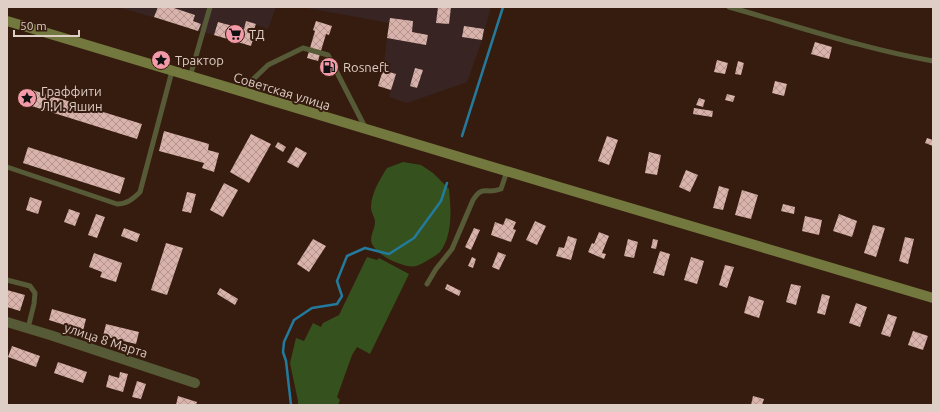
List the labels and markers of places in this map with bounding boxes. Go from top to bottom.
supermarket icon: ТД [224,23,246,45]
place label: ТД [249,27,265,41]
place icon: Трактор [150,49,172,71]
place label: Трактор [175,53,224,67]
fuel station icon: Rosneft [318,56,340,78]
place label: Rosneft [343,60,389,74]
place label: Граффити Л.И. Яшин [41,84,103,113]
place icon: Граффити Л.И. Яшин [16,87,38,109]

